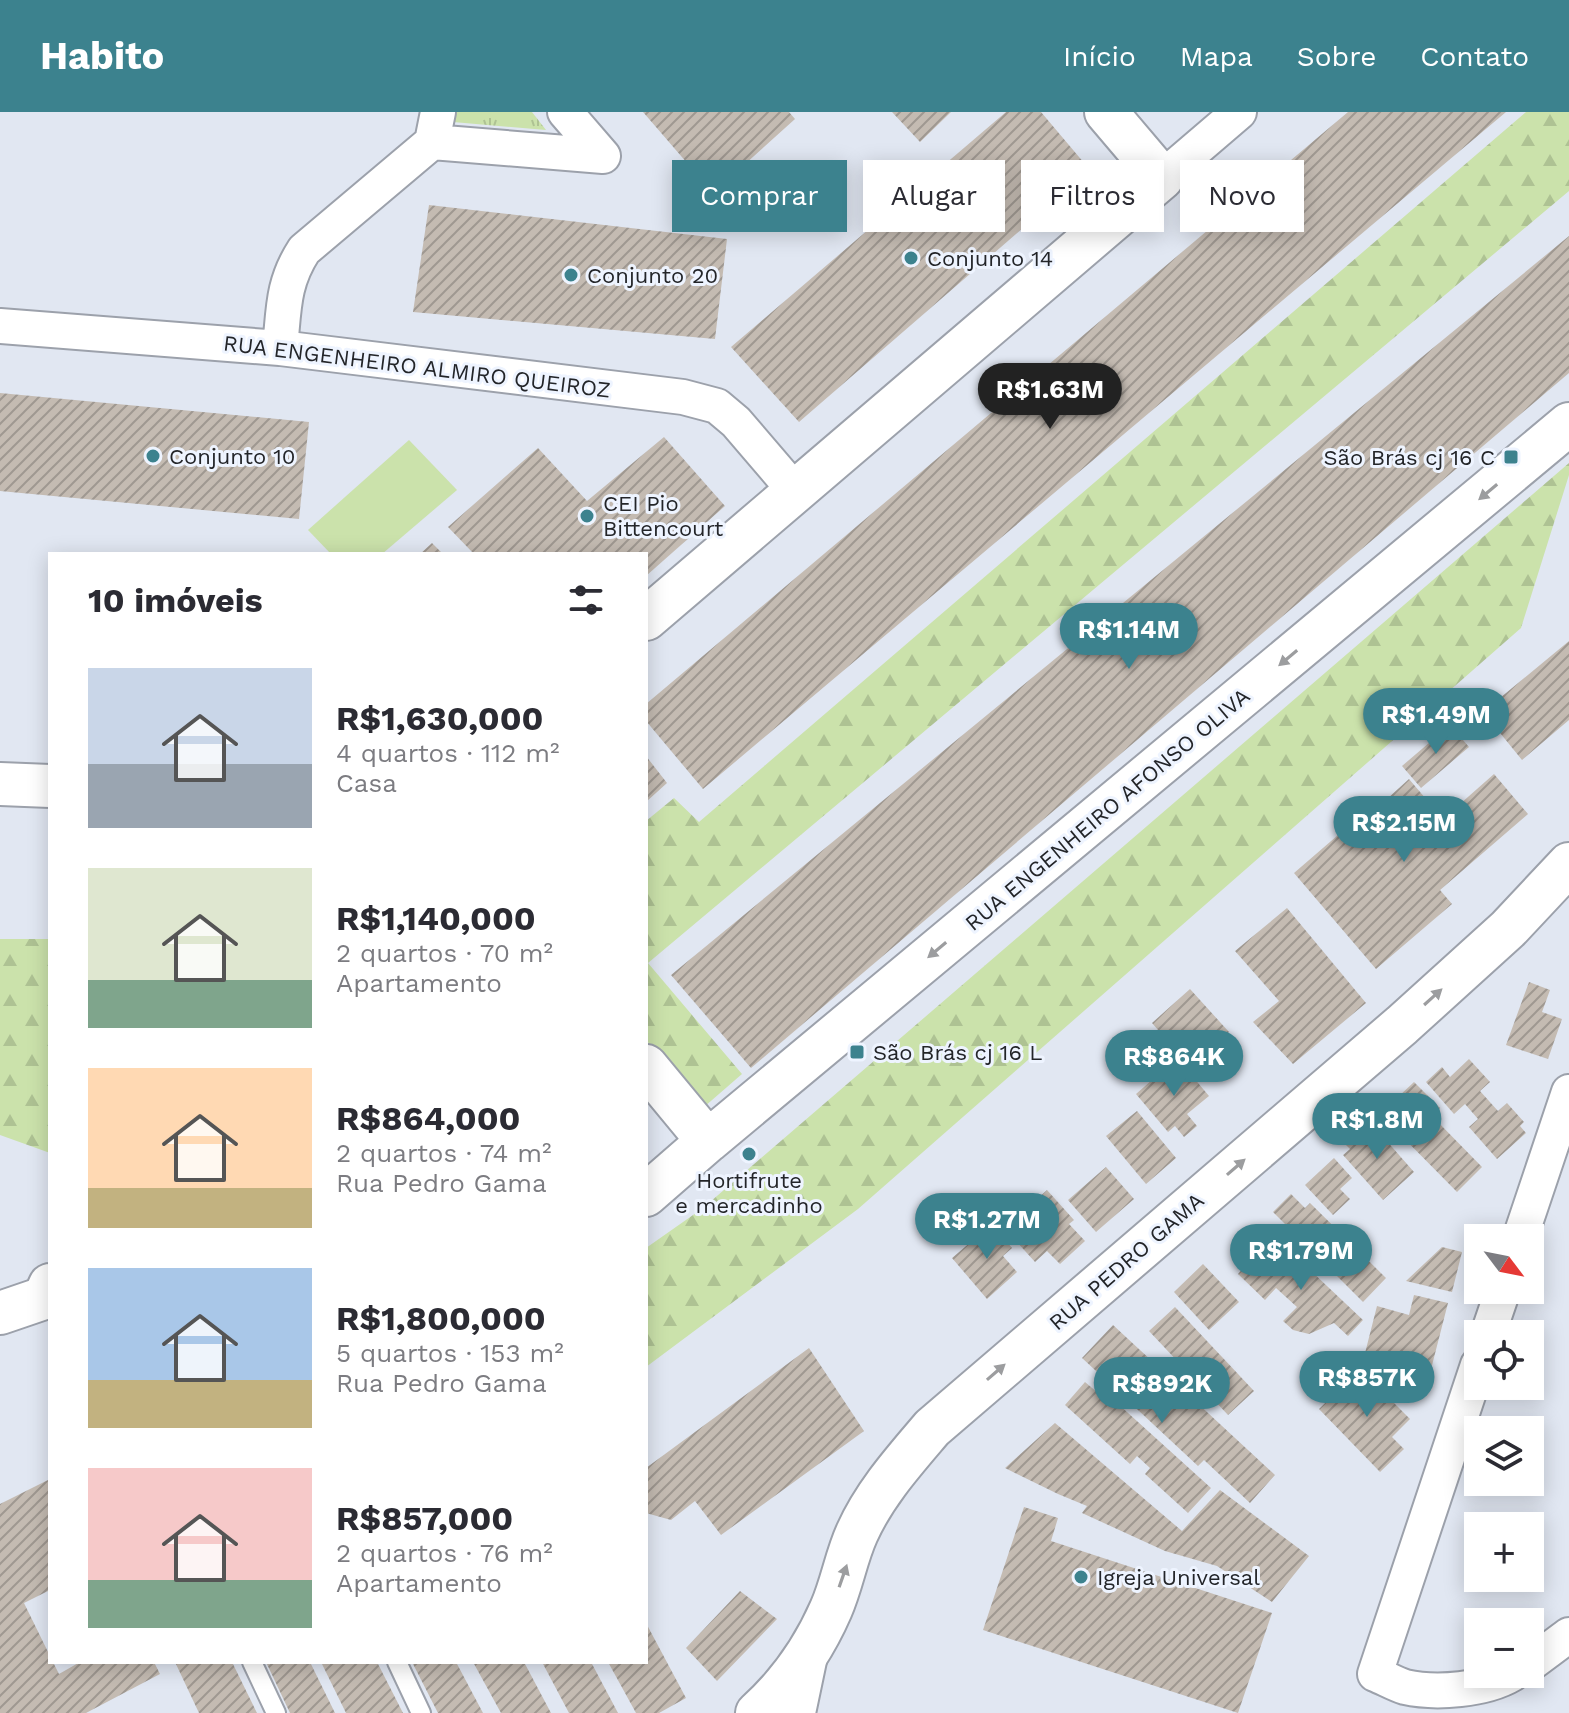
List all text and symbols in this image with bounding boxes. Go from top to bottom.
text: Habito [40,34,164,78]
text: Início [1063,40,1136,73]
text: Mapa [1180,40,1253,73]
text: Sobre [1297,40,1376,73]
text: Contato [1420,40,1529,73]
chip: Comprar [672,160,847,232]
chip: Alugar [863,160,1005,232]
chip: Filtros [1021,160,1164,232]
chip: Novo [1180,160,1304,232]
place label: Conjunto 14 [927,246,1053,271]
marker: Conjunto 14 [902,249,920,267]
place label: Conjunto 20 [587,263,718,288]
marker: Conjunto 20 [562,266,580,284]
street label: RUA ENGENHEIRO ALMIRO QUEIROZ [222,330,612,403]
pin: R$1.63M [976,363,1124,431]
text: R$1.63M [996,374,1104,404]
place label: Conjunto 10 [169,444,296,469]
place label: São Brás cj 16 C [1324,445,1495,470]
marker: Conjunto 10 [144,447,162,465]
marker: São Brás cj 16 C [1502,448,1520,466]
one-way arrow [1478,483,1498,500]
place label: CEI Pio Bittencourt [603,491,723,541]
marker: CEI Pio Bittencourt [578,507,596,525]
icon: filters [564,578,608,622]
text: 10 imóveis [88,580,263,620]
pin: R$1.14M [1055,603,1203,671]
text: R$1.14M [1078,614,1180,644]
one-way arrow [1278,649,1298,666]
street label: RUA ENGENHEIRO AFONSO OLIVA [960,683,1255,936]
pin: R$1.49M [1362,688,1510,756]
text: R$1,630,000 [336,698,543,738]
text: R$1.49M [1381,699,1491,729]
icon: home [152,700,248,796]
text: 4 quartos · 112 m² [336,738,560,768]
text: Casa [336,768,397,798]
pin: R$2.15M [1330,796,1478,864]
text: R$2.15M [1351,807,1457,837]
text: R$1,140,000 [336,898,536,938]
icon: home [152,900,248,996]
text: 2 quartos · 70 m² [336,938,553,968]
one-way arrow [928,941,948,958]
text: Apartamento [336,968,502,998]
one-way arrow [1423,989,1443,1006]
pin: R$864K [1109,1030,1239,1098]
place label: São Brás cj 16 L [873,1040,1042,1065]
text: R$864K [1123,1041,1225,1071]
marker: São Brás cj 16 L [848,1043,866,1061]
pin: R$1.8M [1312,1093,1442,1161]
text: R$864,000 [336,1098,521,1138]
icon: home [152,1100,248,1196]
text: R$1.8M [1330,1104,1424,1134]
text: 2 quartos · 74 m² [336,1138,552,1168]
marker: Hortifrute e mercadinho [740,1145,758,1163]
one-way arrow [1226,1159,1246,1176]
text: Rua Pedro Gama [336,1168,547,1198]
place label: Hortifrute e mercadinho [675,1168,823,1218]
street label: RUA PEDRO GAMA [1044,1188,1209,1335]
pin: R$1.27M [913,1193,1061,1261]
text: R$1.27M [933,1204,1041,1234]
pin: R$1.79M [1227,1224,1375,1292]
north arrow [1464,1224,1544,1304]
map controls [1464,1224,1544,1688]
text: R$1.79M [1248,1235,1354,1265]
text: R$1,800,000 [336,1298,546,1338]
icon: home [152,1300,248,1396]
button: locate [1464,1320,1544,1400]
text: 5 quartos · 153 m² [336,1338,564,1368]
pin: R$857K [1302,1351,1432,1419]
pin: R$892K [1097,1357,1227,1425]
text: R$857K [1317,1362,1417,1392]
one-way arrow [986,1364,1006,1381]
text: Rua Pedro Gama [336,1368,547,1398]
text: R$892K [1112,1368,1212,1398]
button: layers [1464,1416,1544,1496]
text: R$857,000 [336,1498,513,1538]
icon: home [152,1500,248,1596]
button: + [1464,1512,1544,1592]
text: 2 quartos · 76 m² [336,1538,553,1568]
one-way arrow [838,1564,850,1588]
place label: Igreja Universal [1097,1565,1260,1590]
text: Apartamento [336,1568,502,1598]
marker: Igreja Universal [1072,1568,1090,1586]
button: − [1464,1608,1544,1688]

